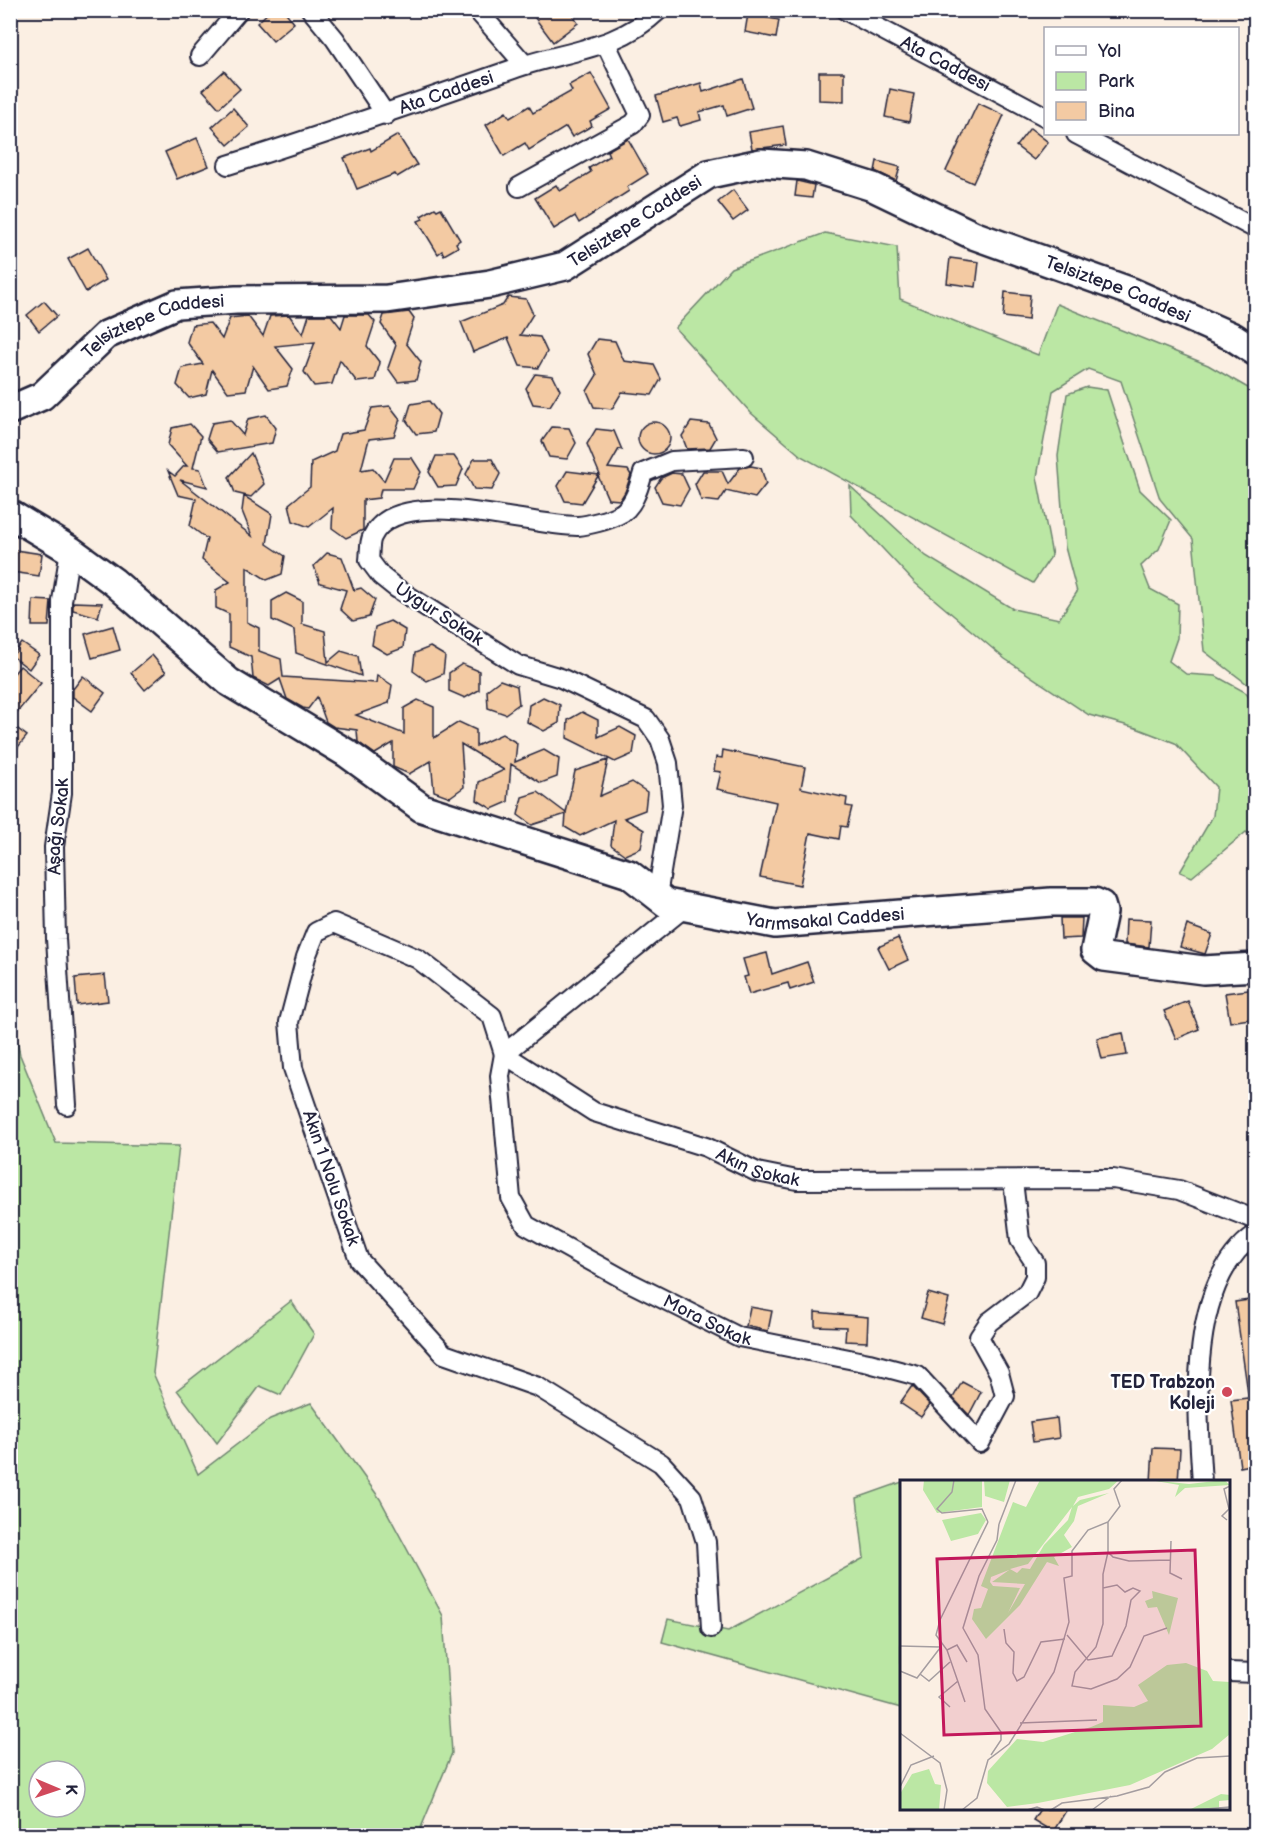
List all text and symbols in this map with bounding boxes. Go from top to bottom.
legend [1044,27,1239,135]
street label: Ata Caddesi [897,31,994,96]
text: Yol [1097,41,1121,62]
street label: Ata Caddesi [396,66,496,118]
text: Park [1098,71,1134,92]
text: Bina [1098,101,1135,122]
street label: Telsiztepe Caddesi [564,171,706,272]
street label: Telsiztepe Caddesi [1042,251,1194,327]
street label: Telsiztepe Caddesi [77,290,225,363]
street label: Uygur Sokak [391,578,487,650]
street label: Aşağı Sokak [43,778,73,875]
street label: Yarımsakal Caddesi [743,903,905,934]
street label: Akın 1 Nolu Sokak [298,1108,364,1249]
street label: Akın Sokak [713,1143,802,1191]
street label: Mora Sokak [660,1290,753,1350]
place label: TED Trabzon Koleji [1110,1372,1215,1414]
marker: TED Trabzon Koleji [1220,1385,1234,1399]
inset map [900,1480,1230,1810]
north arrow [27,1759,87,1819]
text: K [61,1784,80,1795]

